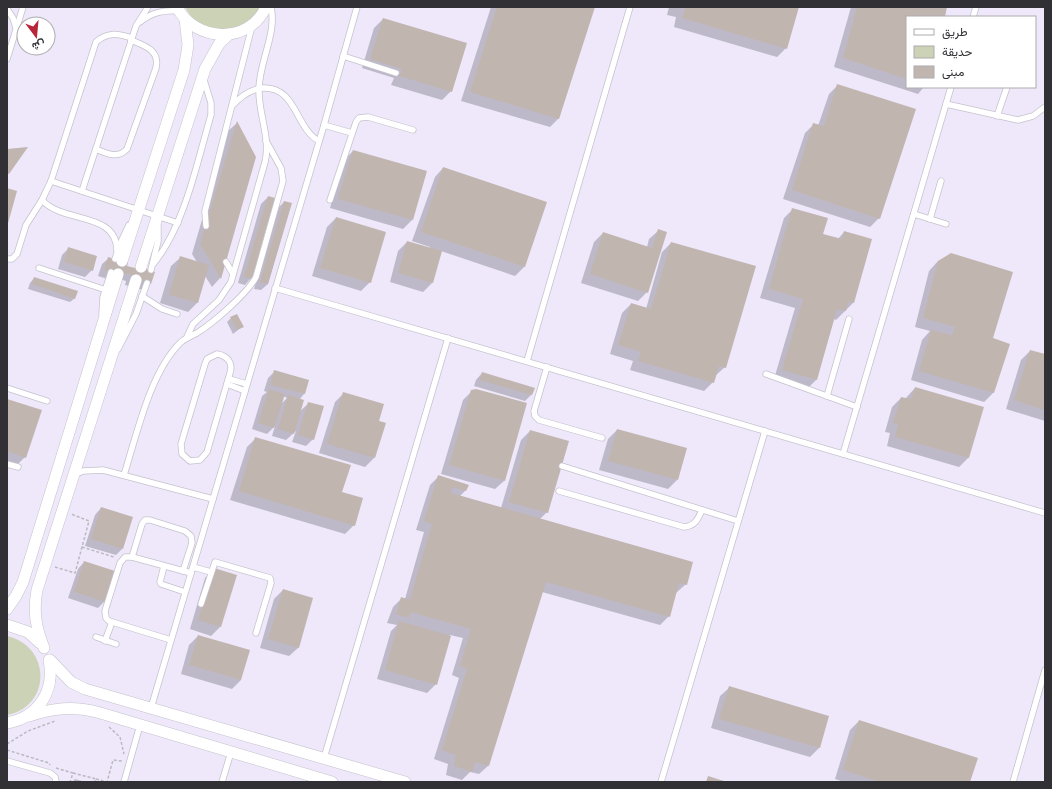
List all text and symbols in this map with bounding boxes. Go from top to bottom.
north arrow [16,16,56,56]
legend [906,16,1036,88]
text: طريق [942,24,968,40]
text: ش [30,37,47,54]
text: حديقة [942,44,972,59]
text: مبنى [942,64,964,80]

